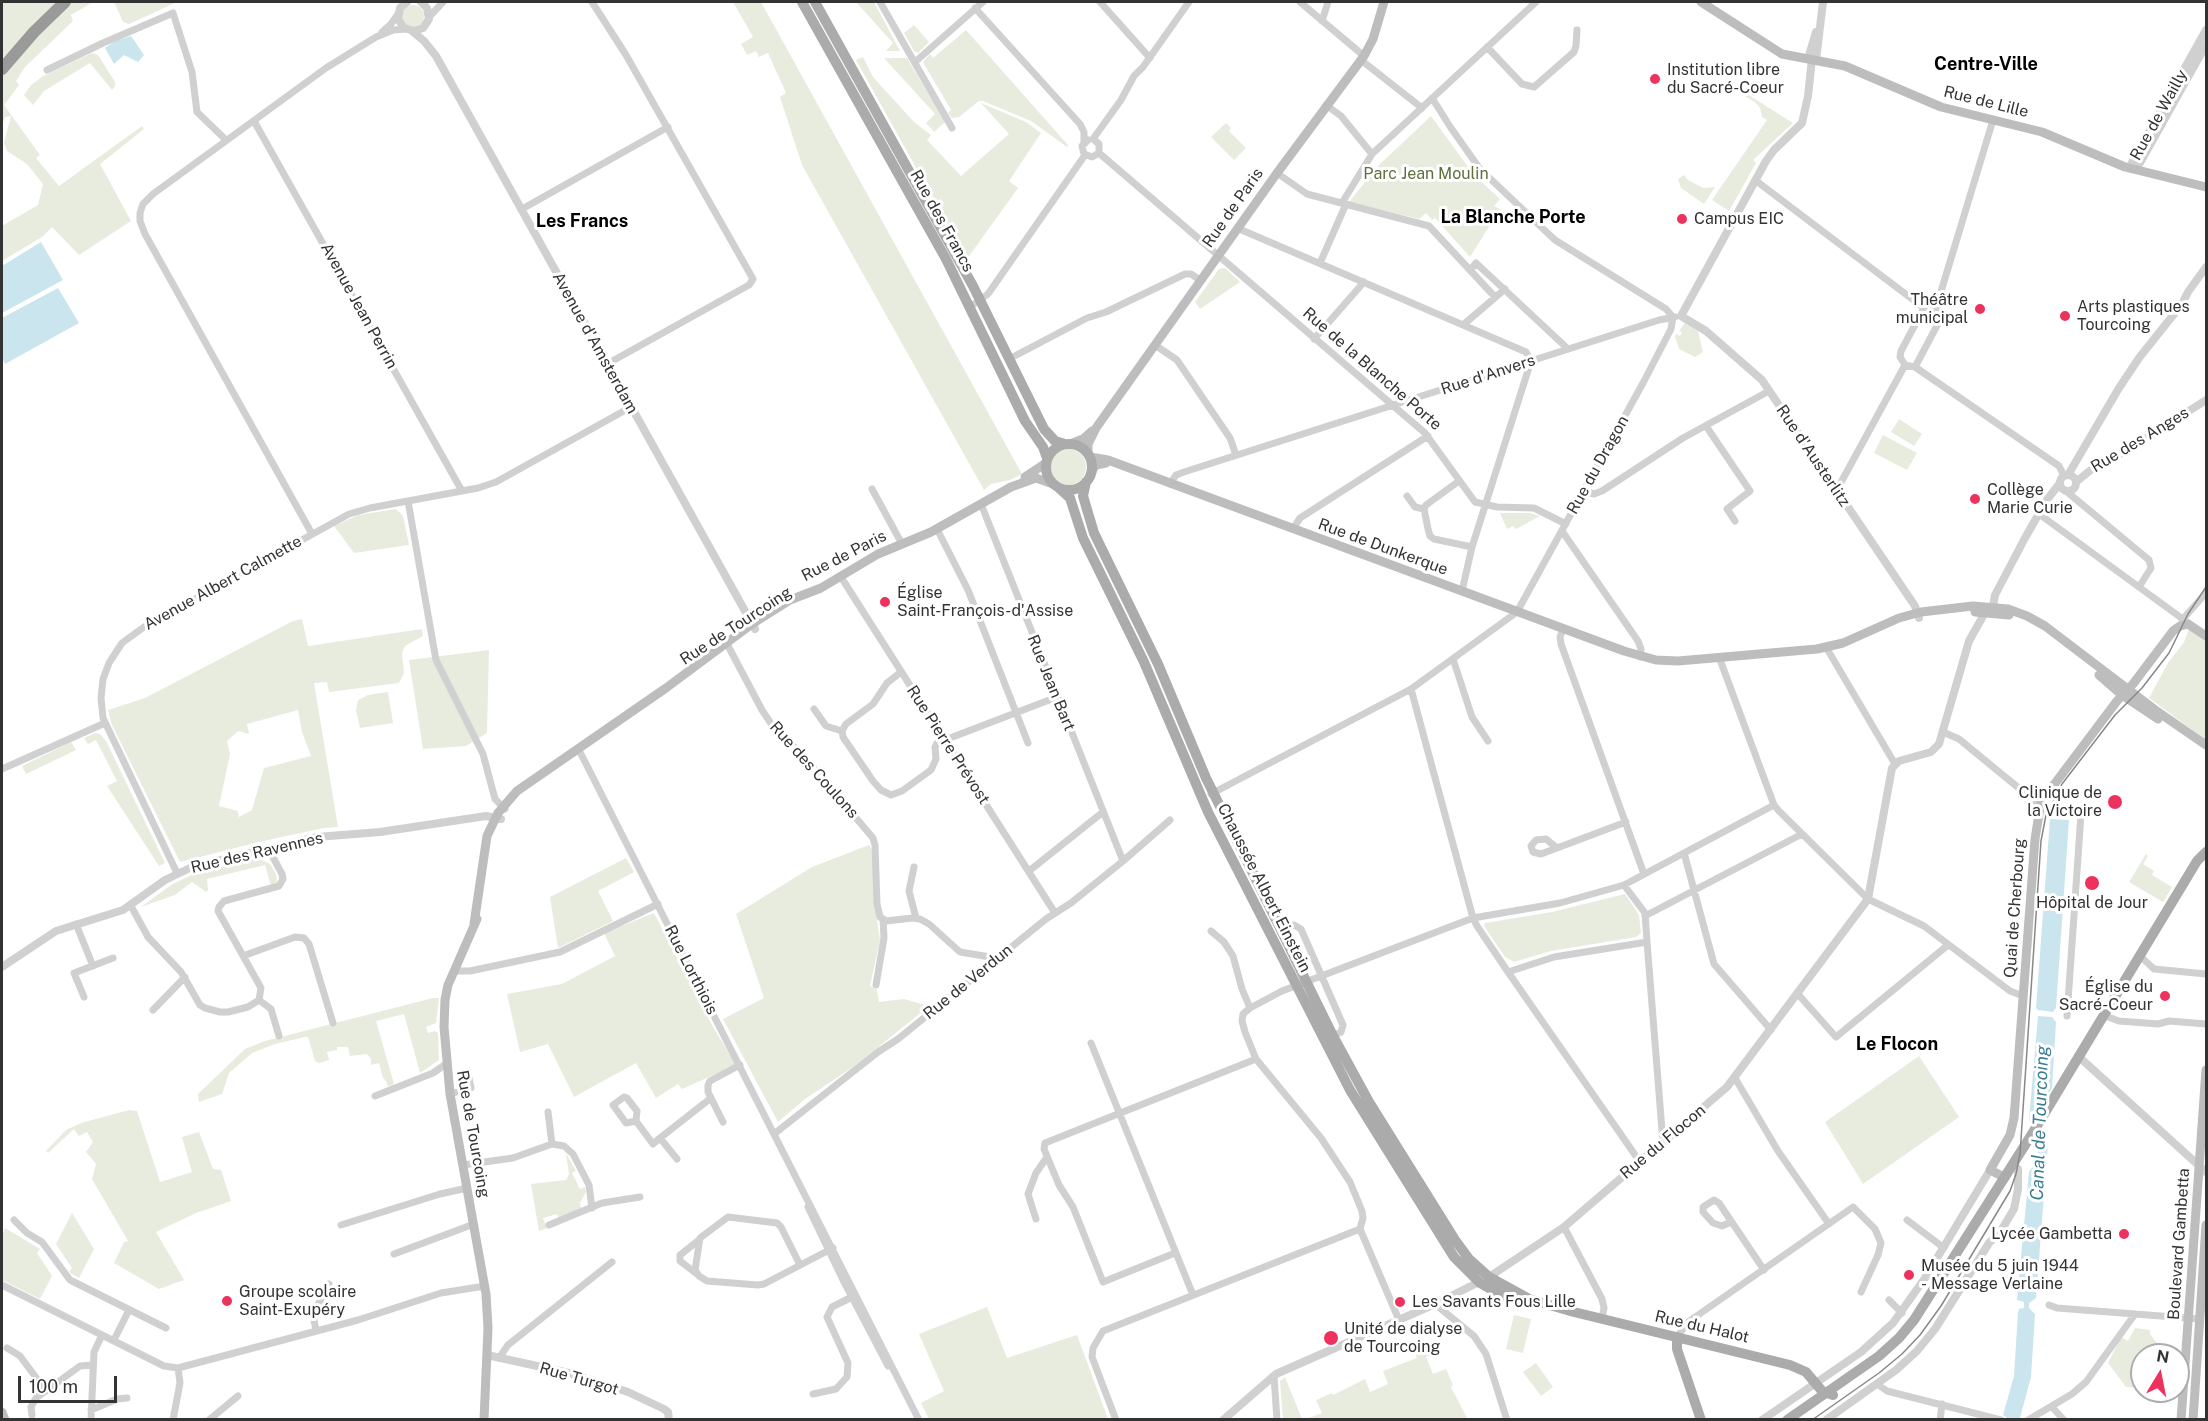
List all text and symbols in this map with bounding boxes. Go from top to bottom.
district label: Centre-Ville [1934,53,2038,75]
place label: Institution libre du Sacré-Coeur [1667,60,1784,98]
street label: Rue de Wailly [2126,66,2192,164]
marker: Institution libre du Sacré-Coeur [1648,72,1662,86]
street label: Rue de Lille [1942,82,2030,122]
park label: Parc Jean Moulin [1363,164,1489,184]
street label: Rue de Paris [1199,165,1267,251]
street label: Rue des Francs [906,167,978,275]
district label: La Blanche Porte [1440,206,1586,228]
place label: Campus EIC [1694,209,1784,229]
district label: Les Francs [536,210,628,232]
marker: Campus EIC [1675,212,1689,226]
street label: Avenue Jean Perrin [316,240,402,372]
street label: Avenue d'Amsterdam [548,269,642,417]
place label: Théâtre municipal [1896,290,1968,328]
place label: Arts plastiques Tourcoing [2077,297,2190,335]
marker: Théâtre municipal [1973,302,1987,316]
street label: Rue de la Blanche Porte [1299,304,1445,434]
marker: Arts plastiques Tourcoing [2058,309,2072,323]
street label: Rue d'Anvers [1438,351,1538,399]
street label: Rue d'Austerlitz [1772,401,1854,511]
street label: Rue des Anges [2088,403,2192,477]
street label: Rue du Dragon [1563,412,1633,518]
place label: Collège Marie Curie [1987,480,2073,518]
marker: Collège Marie Curie [1968,492,1982,506]
street label: Rue de Dunkerque [1315,515,1451,579]
street label: Rue de Paris [798,526,890,586]
street label: Avenue Albert Calmette [141,532,305,634]
street label: Rue de Tourcoing [677,583,795,669]
place label: Église Saint-François-d'Assise [897,583,1073,621]
marker: Église Saint-François-d'Assise [878,595,892,609]
street label: Rue Jean Bart [1023,632,1079,734]
street label: Rue Pierre Prévost [902,682,994,808]
street label: Rue des Coulons [766,718,862,822]
place label: Clinique de la Victoire [2019,783,2102,821]
marker: Clinique de la Victoire [2106,793,2124,811]
street label: Chaussée Albert Einstein [1213,801,1315,975]
street label: Rue des Ravennes [189,828,325,878]
street label: Quai de Cherbourg [2001,838,2029,978]
marker: Hôpital de Jour [2083,874,2101,892]
place label: Hôpital de Jour [2036,893,2148,913]
street label: Rue Lorthiois [660,922,722,1018]
street label: Rue de Verdun [920,940,1016,1024]
place label: Église du Sacré-Coeur [2059,977,2153,1015]
marker: Église du Sacré-Coeur [2158,989,2172,1003]
district label: Le Flocon [1856,1033,1938,1055]
water label: Canal de Tourcoing [2026,1045,2054,1201]
street label: Rue de Tourcoing [452,1069,494,1199]
street label: Rue du Flocon [1616,1101,1710,1183]
street label: Boulevard Gambetta [2164,1168,2194,1320]
place label: Lycée Gambetta [1991,1224,2112,1244]
marker: Lycée Gambetta [2117,1227,2131,1241]
place label: Musée du 5 juin 1944 - Message Verlaine [1921,1256,2079,1294]
marker: Musée du 5 juin 1944 - Message Verlaine [1902,1268,1916,1282]
place label: Groupe scolaire Saint-Exupéry [239,1282,356,1320]
place label: Les Savants Fous Lille [1412,1292,1576,1312]
marker: Groupe scolaire Saint-Exupéry [220,1294,234,1308]
marker: Les Savants Fous Lille [1393,1295,1407,1309]
street label: Rue du Halot [1653,1307,1751,1347]
place label: Unité de dialyse de Tourcoing [1344,1319,1462,1357]
marker: Unité de dialyse de Tourcoing [1322,1329,1340,1347]
north arrow [2130,1343,2190,1403]
text: N [2155,1346,2171,1367]
street label: Rue Turgot [537,1359,621,1399]
scale bar [21,1364,120,1402]
text: 100 m [29,1376,78,1397]

